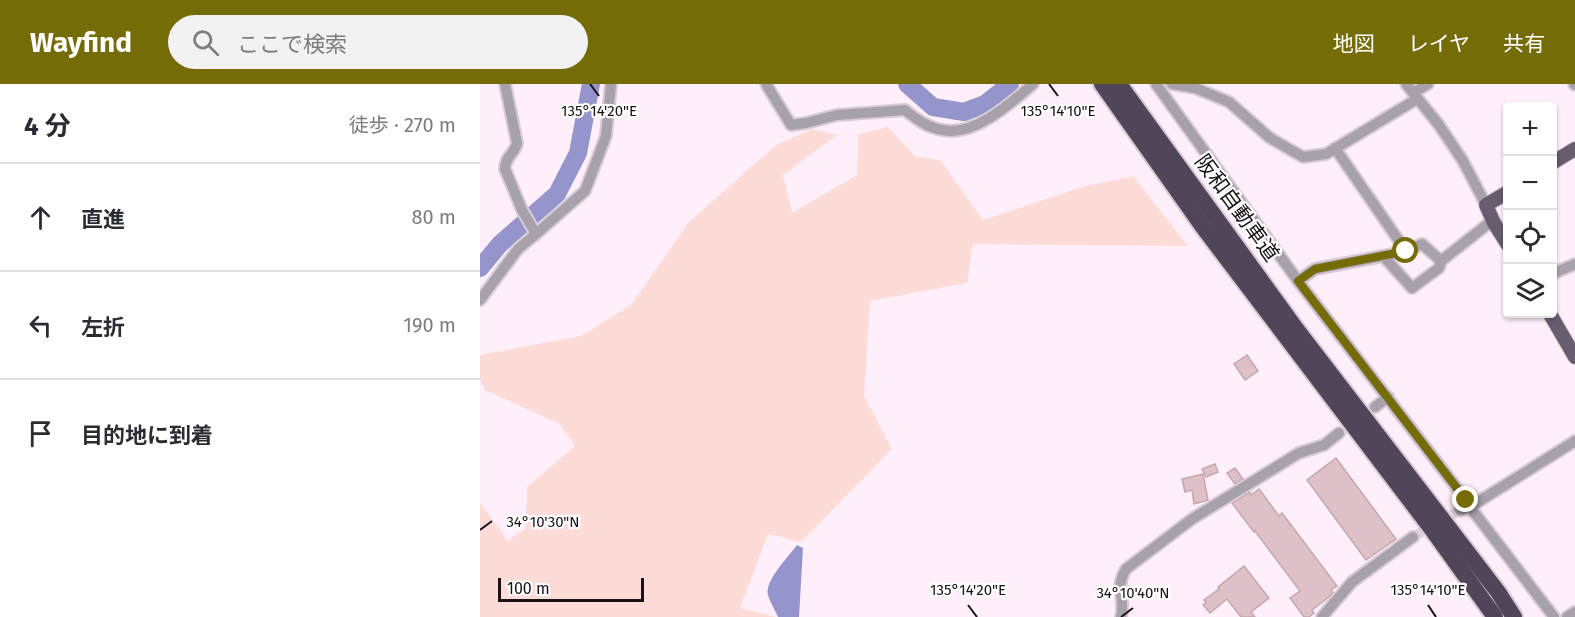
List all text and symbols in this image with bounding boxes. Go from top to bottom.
search box [168,15,588,69]
text: Wayfind [30,26,132,59]
icon: search [189,26,222,59]
text: ここで検索 [237,31,347,58]
text: 地図 [1333,31,1375,57]
text: レイヤ [1408,31,1470,57]
text: 共有 [1503,31,1545,57]
text: 135°14'20"E [561,102,637,120]
text: 135°14'10"E [1021,102,1095,120]
map controls [1503,102,1557,318]
button: + [1503,102,1557,156]
text: 4 分 [24,111,71,142]
text: 徒歩 · 270 m [349,113,456,137]
street label: 阪和自動車道 [1189,149,1285,267]
button: − [1503,156,1557,210]
icon: ahead [24,201,57,234]
text: 80 m [411,205,456,229]
text: 直進 [81,206,125,233]
button: locate [1503,210,1557,264]
route start [1392,237,1418,263]
button: layers [1503,264,1557,318]
icon: left [24,309,57,342]
text: 190 m [403,313,456,337]
text: 左折 [81,314,125,341]
icon: arrive [24,417,57,450]
text: 目的地に到着 [81,422,213,449]
route end [1452,486,1478,512]
text: 34°10'30"N [506,513,580,531]
scale bar [498,575,644,602]
text: 100 m [507,579,550,598]
text: 135°14'20"E [930,581,1006,599]
text: 135°14'10"E [1391,581,1465,599]
text: 34°10'40"N [1096,584,1170,602]

